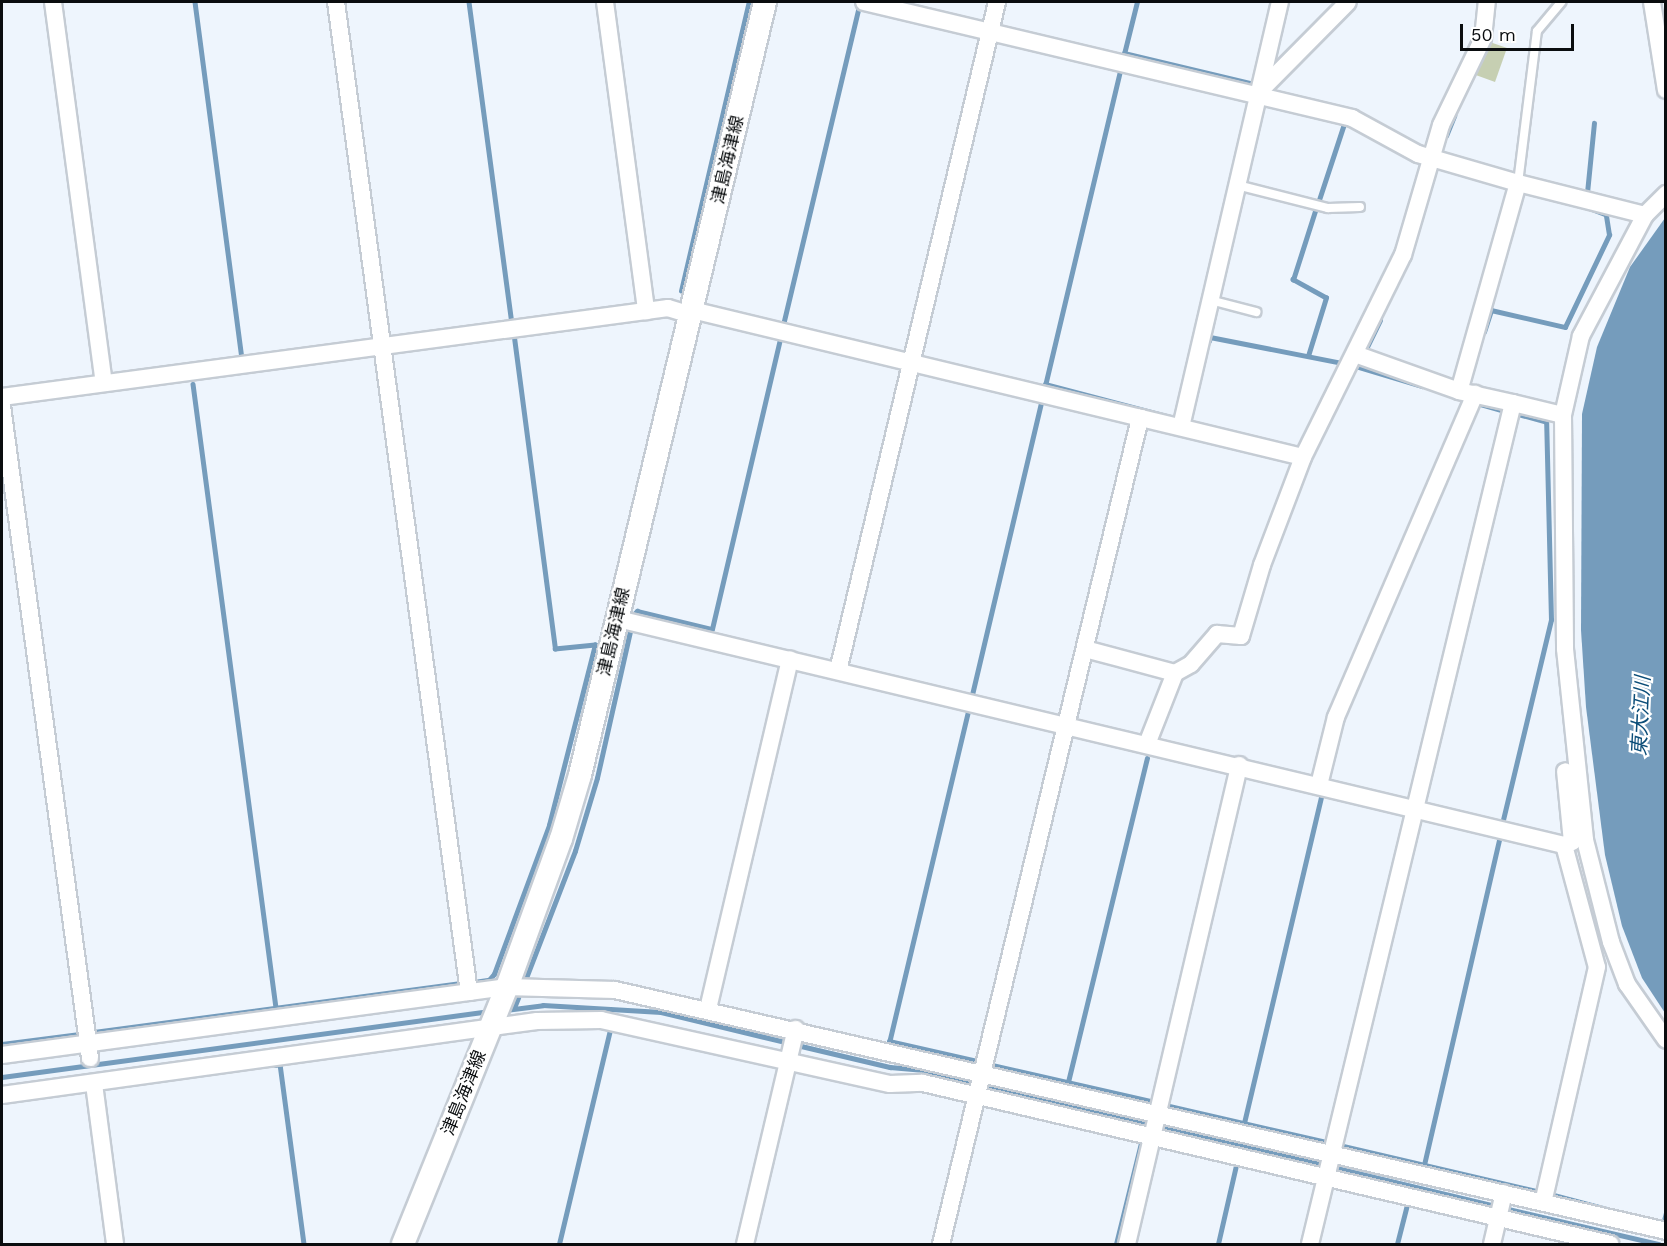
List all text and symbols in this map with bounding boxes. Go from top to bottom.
scale bar [1463,12,1577,50]
text: 50 m [1471,24,1516,45]
street label: 津島海津線 [707,114,749,206]
street label: 津島海津線 [593,586,635,678]
water label: 東大江川 [1627,675,1655,757]
street label: 津島海津線 [437,1047,491,1139]

